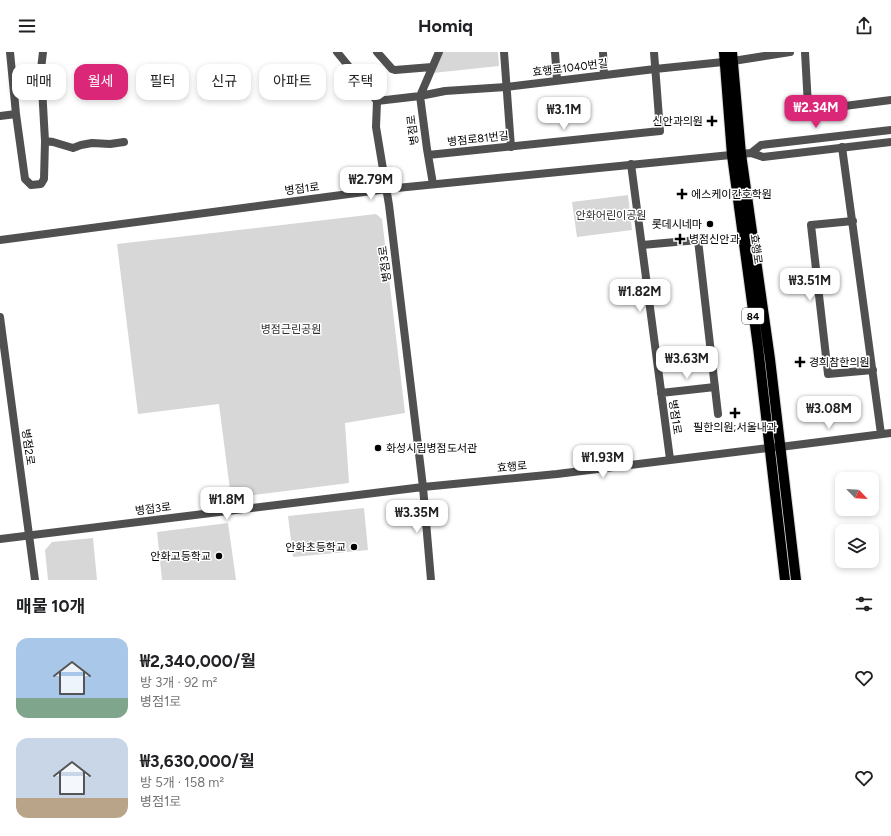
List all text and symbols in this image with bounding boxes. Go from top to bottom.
icon: menu [16,15,38,37]
text: Homiq [418,15,473,37]
icon: share [853,15,875,37]
street label: 효행로1040번길 [531,57,609,79]
chip: 매매 [12,64,66,100]
chip: 월세 [74,64,128,100]
chip: 필터 [136,64,189,100]
chip: 신규 [197,64,251,100]
chip: 아파트 [259,64,326,100]
chip: 주택 [334,64,387,100]
pin: ₩2.34M [783,95,849,129]
pin: ₩3.1M [536,97,592,131]
text: ₩2.34M [793,100,839,115]
text: ₩3.1M [547,102,581,117]
street label: 병점로 [405,114,421,146]
place label: 신안과의원 [652,115,703,128]
marker: 신안과의원 [706,115,718,127]
street label: 병점로81번길 [447,129,509,149]
pin: ₩2.79M [338,167,404,201]
text: ₩2.79M [349,172,393,187]
street label: 병점1로 [284,180,320,198]
marker: 에스케이간호학원 [676,188,688,200]
place label: 에스케이간호학원 [691,188,772,201]
park label: 안화어린이공원 [576,209,646,222]
place label: 롯데시네마 [651,218,702,231]
marker: 롯데시네마 [705,219,715,229]
marker: 병점신안과 [674,233,686,245]
place label: 병점신안과 [689,233,740,246]
street label: 효행로 [747,233,765,265]
street label: 병점3로 [376,245,394,283]
pin: ₩3.51M [777,268,843,302]
text: ₩3.51M [789,273,831,288]
pin: ₩1.82M [607,279,673,313]
text: ₩1.82M [618,284,662,299]
road number: 84 [742,308,764,324]
park label: 병점근린공원 [261,323,321,336]
pin: ₩3.63M [654,346,720,380]
text: ₩3.63M [665,351,709,366]
marker: 경희참한의원 [794,356,806,368]
place label: 경희참한의원 [809,356,870,369]
pin: ₩3.08M [796,396,862,430]
street label: 병점1로 [666,399,684,435]
text: ₩3.08M [806,401,852,416]
marker: 필한의원;서울내과 [729,407,741,419]
place label: 필한의원;서울내과 [693,421,777,434]
street label: 병점2로 [19,428,37,466]
place label: 화성시립병점도서관 [386,442,477,455]
marker: 화성시립병점도서관 [373,443,383,453]
pin: ₩1.93M [570,445,636,479]
text: ₩1.93M [582,450,624,465]
street label: 효행로 [496,459,528,475]
north arrow [835,472,879,516]
map controls [835,472,879,568]
pin: ₩1.8M [199,487,255,521]
text: ₩1.8M [209,492,245,507]
street label: 병점3로 [134,500,172,518]
pin: ₩3.35M [384,500,450,534]
text: ₩3.35M [395,505,439,520]
button: layers [835,524,879,568]
place label: 안화초등학교 [285,541,346,554]
marker: 안화초등학교 [349,542,359,552]
place label: 안화고등학교 [150,550,211,563]
marker: 안화고등학교 [214,551,224,561]
icon: filters [853,593,875,615]
text: 매물 10개 [16,596,85,616]
text: ₩2,340,000/월 [140,651,256,671]
icon: home [48,654,96,702]
icon: heart [853,667,875,689]
text: 방 3개 · 92 m² [140,675,218,690]
text: 병점1로 [140,694,181,709]
text: ₩3,630,000/월 [140,751,255,771]
icon: home [48,754,96,802]
icon: heart [853,767,875,789]
text: 방 5개 · 158 m² [140,775,224,790]
text: 병점1로 [140,794,181,809]

